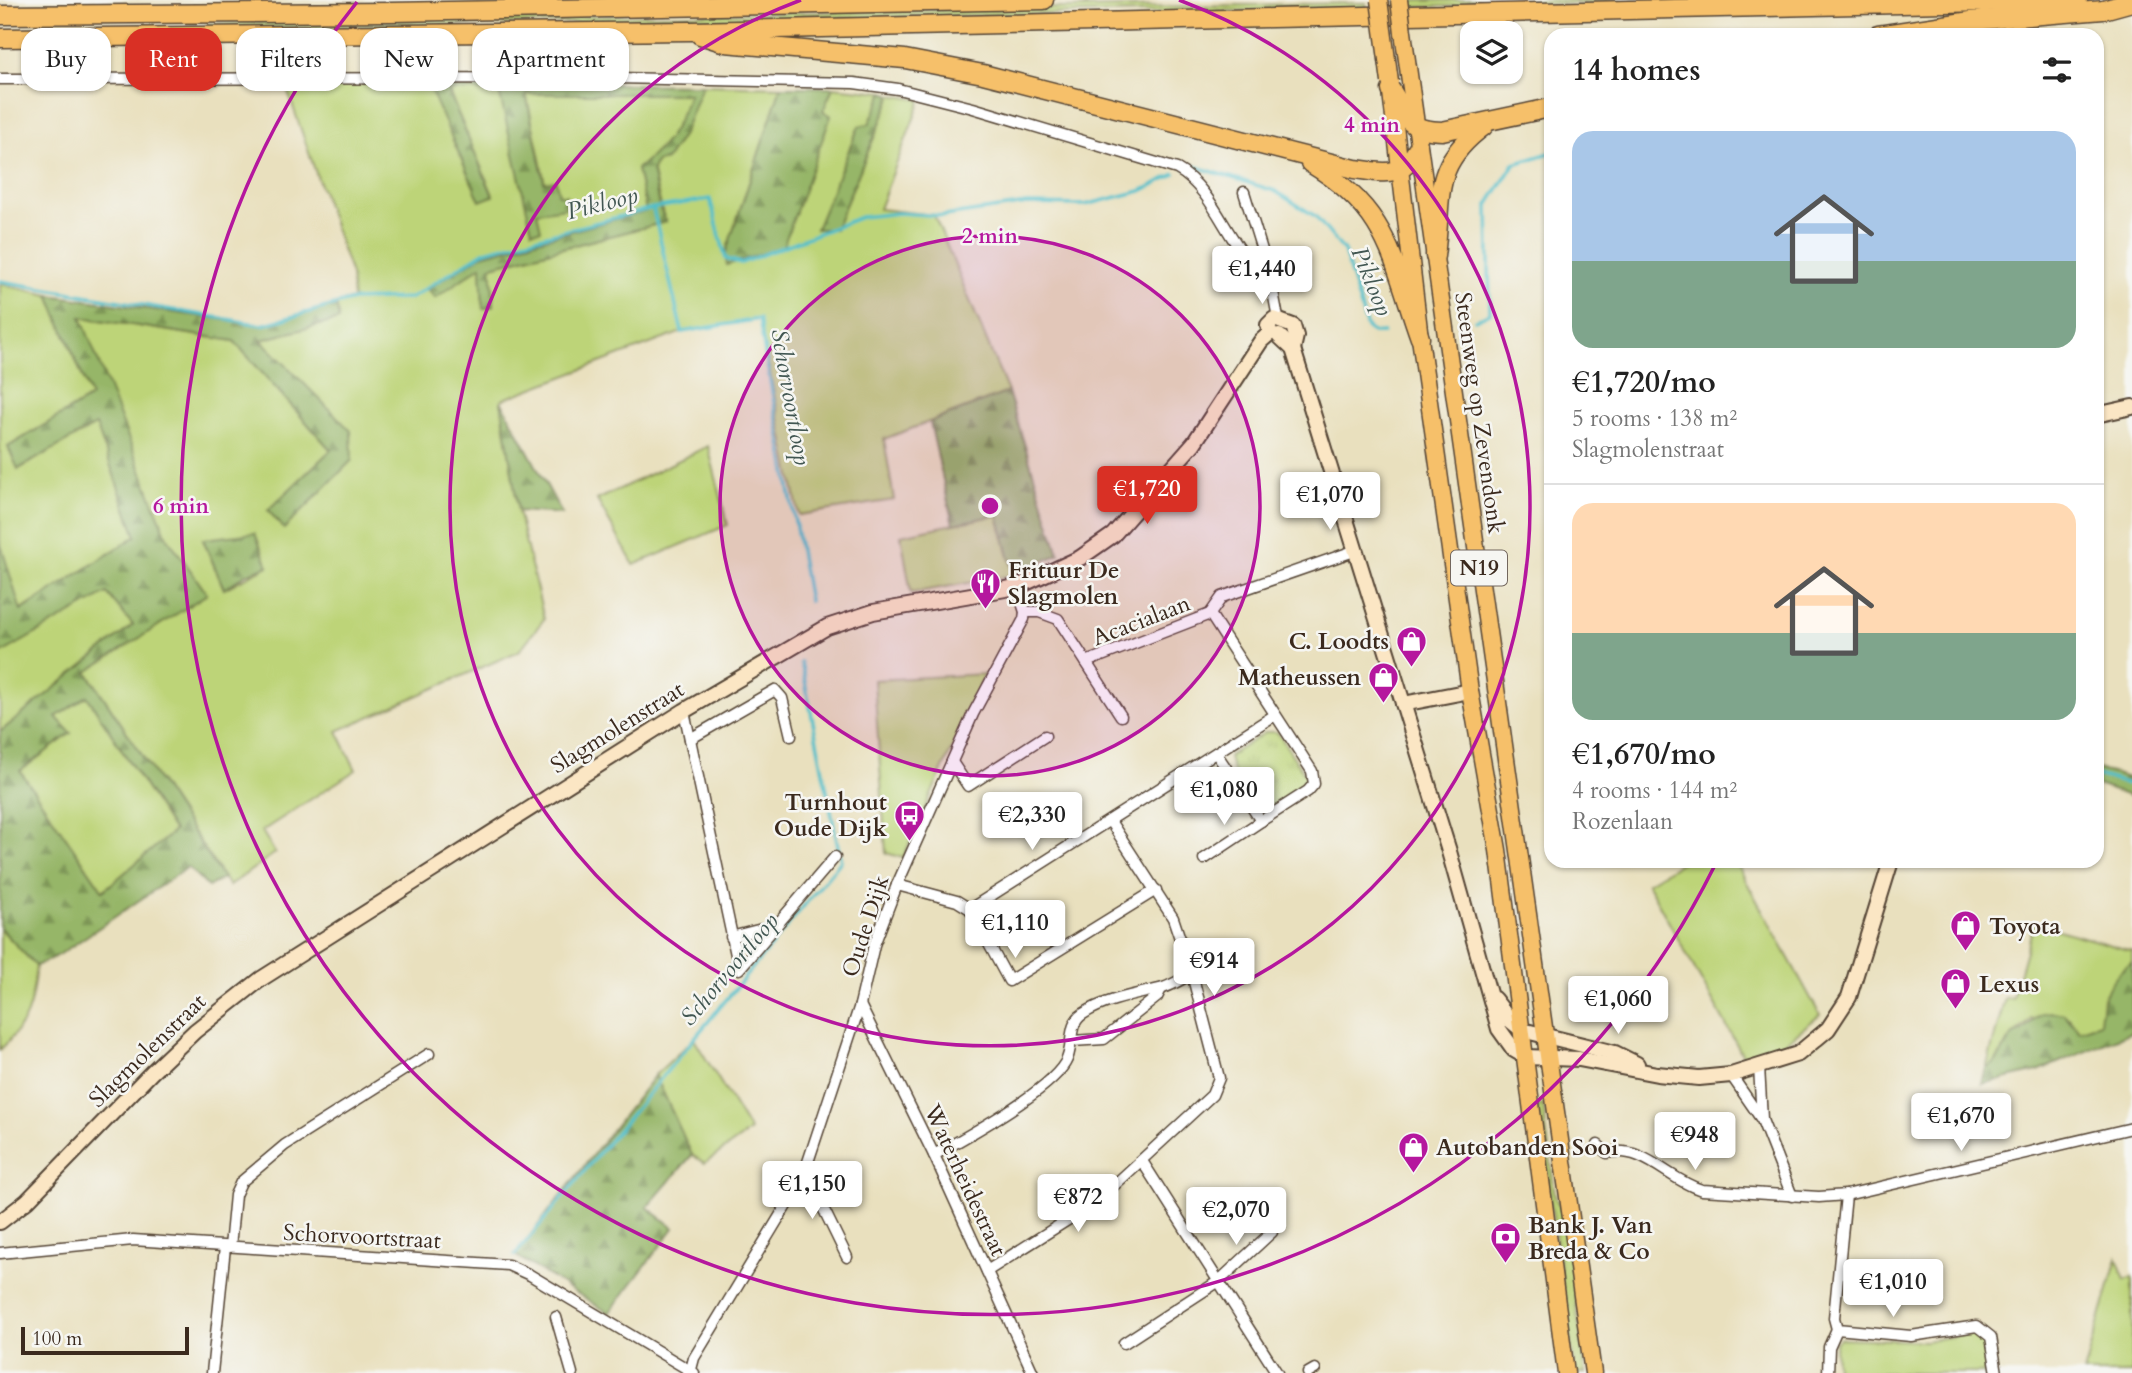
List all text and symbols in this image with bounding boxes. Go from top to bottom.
map controls [1460,21,1523,84]
button: layers [1460,21,1523,84]
chip: Buy [21,28,111,91]
chip: Rent [125,28,222,91]
chip: Filters [236,28,346,91]
chip: New [360,28,458,91]
chip: Apartment [472,28,629,91]
text: 14 homes [1572,50,1701,91]
icon: filters [2038,51,2076,89]
text: 4 min [1344,111,1400,140]
icon: home [1761,176,1887,302]
water label: Pikloop [563,179,641,228]
text: 2 min [962,222,1018,251]
water label: Pikloop [1343,242,1400,321]
pin: €1,440 [1205,246,1319,306]
text: €1,440 [1228,253,1296,284]
street label: Steenweg op Zevendonk [1447,290,1512,537]
water label: Schorvoortloop [762,326,819,468]
text: €1,720/mo [1572,362,1716,403]
text: 5 rooms · 138 m² [1572,403,1737,434]
text: Slagmolenstraat [1572,434,1724,465]
pin: €1,720 [1090,466,1204,526]
pin: €1,070 [1273,472,1387,532]
text: €1,720 [1113,473,1181,504]
text: €1,070 [1296,479,1364,510]
text: 6 min [153,492,209,521]
centre of rings [978,494,1002,518]
icon: home [1761,548,1887,674]
road number: N19 [1451,550,1507,586]
place label: Frituur De Slagmolen [1008,555,1119,612]
restaurant icon: Frituur De Slagmolen [968,566,1002,610]
street label: Acacialaan [1088,588,1195,653]
shop icon: C. Loodts [1395,624,1429,668]
place label: C. Loodts [1289,626,1389,657]
shop icon: Matheussen [1367,660,1401,704]
place label: Matheussen [1238,662,1361,693]
street label: Slagmolenstraat [545,674,690,781]
text: €1,670/mo [1572,734,1716,775]
pin: €1,080 [1167,768,1281,827]
text: €1,080 [1190,774,1258,805]
text: 4 rooms · 144 m² [1572,775,1737,806]
place label: Turnhout Oude Dijk [774,787,888,844]
pin: €2,330 [975,792,1089,852]
bus stop icon: Turnhout Oude Dijk [893,798,927,842]
text: €2,330 [998,799,1066,830]
text: Rozenlaan [1572,806,1673,837]
street label: Oude Dijk [834,871,897,981]
pin: €1,110 [958,900,1072,960]
water label: Schorvoortloop [672,906,786,1033]
text: €1,110 [981,907,1049,938]
shop icon: Toyota [1949,909,1983,953]
place label: Toyota [1989,911,2061,942]
pin: €914 [1173,939,1255,998]
text: €914 [1189,945,1239,976]
shop icon: Lexus [1939,967,1973,1011]
place label: Lexus [1979,969,2039,1000]
pin: €1,060 [1561,976,1675,1036]
text: €1,060 [1584,983,1652,1014]
street label: Slagmolenstraat [82,986,213,1114]
pin: €1,670 [1904,1094,2018,1153]
street label: Waterheidestraat [916,1098,1014,1261]
text: €1,670 [1927,1100,1995,1131]
pin: €948 [1654,1112,1736,1172]
text: €948 [1670,1119,1720,1150]
shop icon: Autobanden Sooi [1396,1130,1430,1174]
place label: Autobanden Sooi [1436,1132,1618,1163]
pin: €1,150 [755,1162,869,1221]
text: €1,150 [778,1168,846,1199]
pin: €872 [1037,1174,1119,1234]
text: €872 [1053,1181,1103,1212]
pin: €2,070 [1179,1188,1293,1247]
text: €2,070 [1202,1194,1270,1225]
place label: Bank J. Van Breda & Co [1528,1210,1653,1267]
street label: Schorvoortstraat [282,1217,442,1256]
bank icon: Bank J. Van Breda & Co [1488,1221,1522,1265]
pin: €1,010 [1836,1260,1950,1319]
text: €1,010 [1859,1266,1927,1297]
scale bar [21,1324,189,1356]
text: 100 m [32,1326,82,1352]

